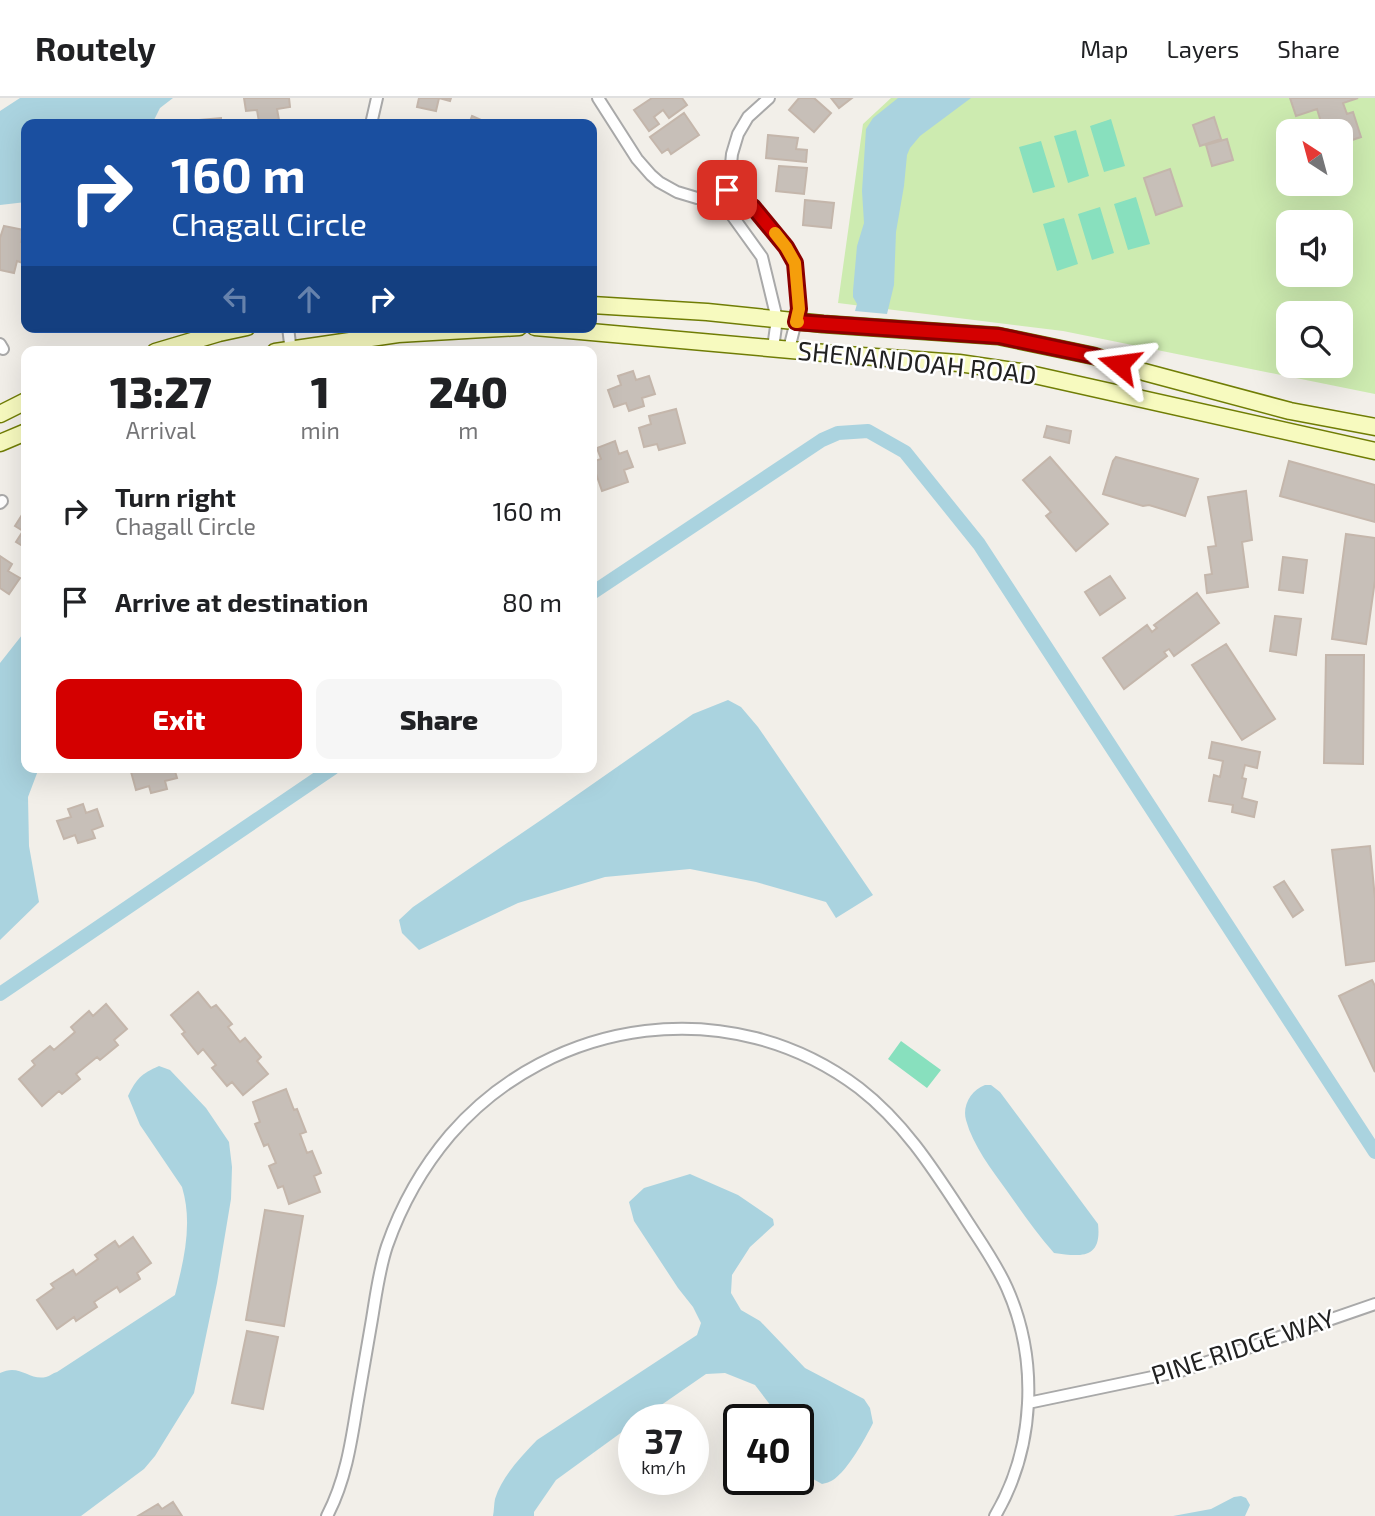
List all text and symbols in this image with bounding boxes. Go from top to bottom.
text: Routely [35,28,156,68]
text: Map [1080,34,1128,63]
text: Layers [1166,34,1239,63]
text: Share [1277,34,1340,63]
north arrow [1276,119,1353,196]
map controls [1276,119,1353,378]
text: 160 m [171,144,306,203]
icon: right [56,147,147,238]
pin [697,160,757,220]
icon: arrive [708,171,746,209]
text: Chagall Circle [171,204,367,242]
button: sound [1276,210,1353,287]
icon: left [217,280,255,318]
icon: ahead [290,280,328,318]
icon: right [363,280,401,318]
button: search [1276,301,1353,378]
position arrow [1082,327,1156,401]
street label: SHENANDOAH ROAD [796,334,1038,389]
text: 13:27 [110,366,212,416]
text: 1 [311,366,330,416]
text: 240 [429,366,508,416]
text: Arrival [126,416,196,444]
text: min [301,416,340,444]
text: m [458,416,478,444]
text: Turn right [115,481,236,512]
icon: right [56,492,94,530]
text: 160 m [493,495,562,526]
text: Chagall Circle [115,512,256,540]
icon: arrive [56,583,94,621]
text: Arrive at destination [115,586,368,617]
text: 80 m [502,586,562,617]
button: Exit [56,679,302,759]
button: Share [316,679,562,759]
street label: PINE RIDGE WAY [1147,1301,1338,1390]
speed limit sign: 40 [723,1404,814,1495]
text: 37 [644,1419,683,1461]
text: km/h [641,1456,686,1478]

